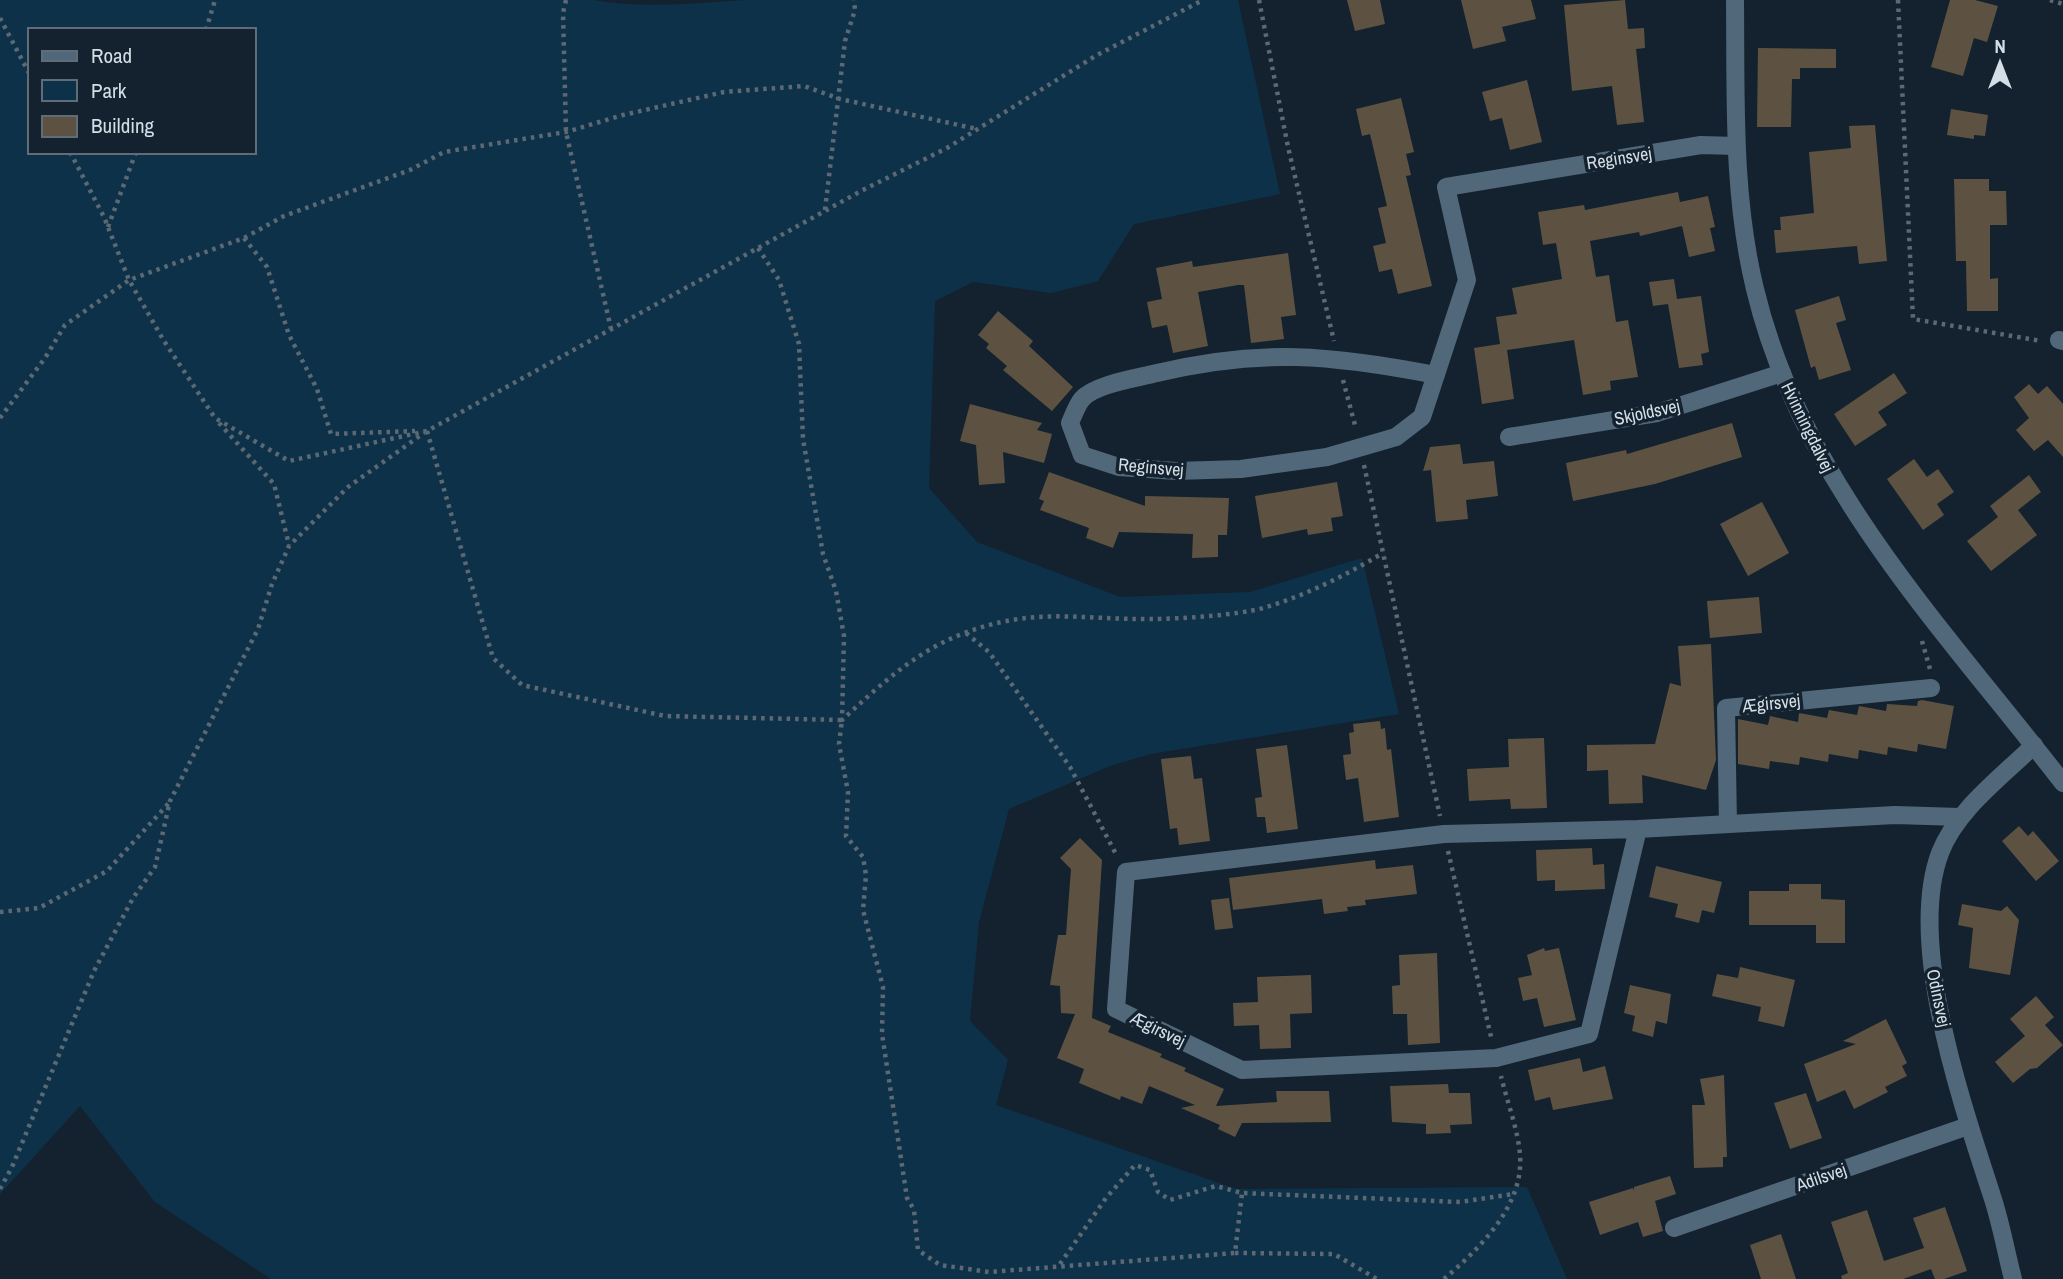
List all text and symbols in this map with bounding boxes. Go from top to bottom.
legend [28,28,256,154]
north arrow [1965,28,2035,98]
text: N [1994,33,2006,59]
text: Road [91,41,132,70]
text: Park [91,76,127,105]
text: Building [91,111,155,140]
street label: Reginsvej [1585,141,1653,175]
street label: Hvinningdalvej [1775,378,1841,476]
street label: Skjoldsvej [1612,393,1682,431]
street label: Reginsvej [1117,452,1185,482]
street label: Ægirsvej [1740,688,1801,719]
street label: Odinsvej [1921,967,1957,1029]
street label: Ægirsvej [1125,1005,1190,1053]
street label: Adilsvej [1792,1157,1850,1198]

